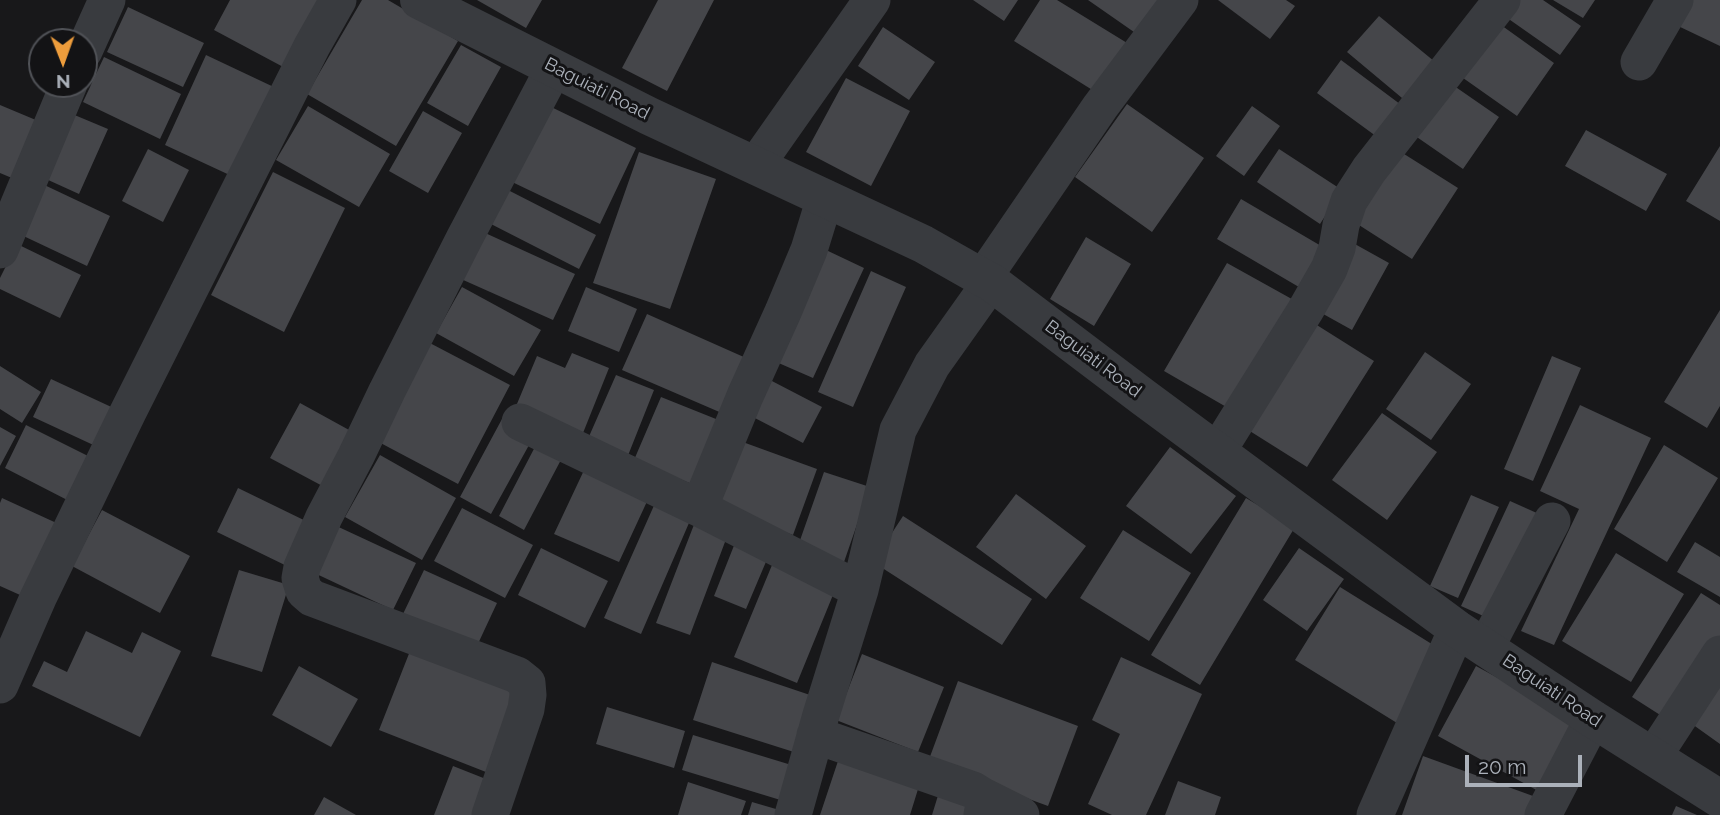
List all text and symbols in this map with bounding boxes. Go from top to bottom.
north arrow [28,28,98,98]
street label: Baguiati Road [541,53,653,125]
text: N [56,71,71,93]
street label: Baguiati Road [1041,316,1145,402]
street label: Baguiati Road [1498,650,1606,732]
scale bar [1468,742,1585,786]
text: 20 m [1478,754,1526,779]

